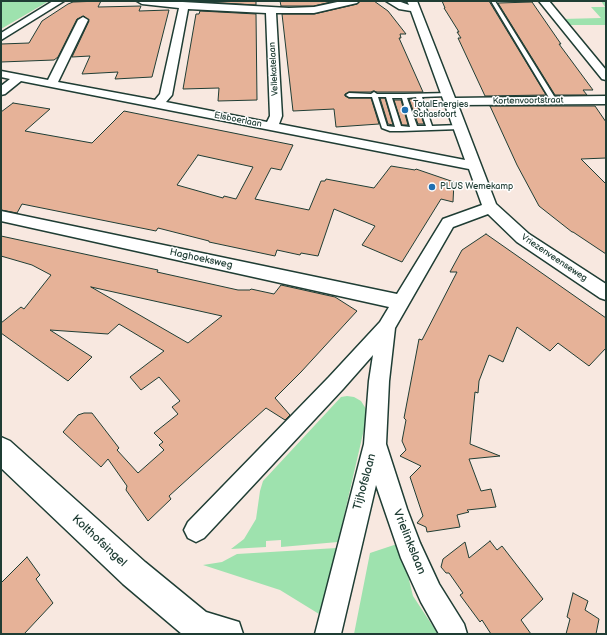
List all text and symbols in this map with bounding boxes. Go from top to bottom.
street label: Vellekatelaan [267,42,281,96]
street label: Kortenvoortstraat [493,95,563,107]
place label: TotalEnergies Schasfoort [413,100,469,121]
marker: TotalEnergies Schasfoort [400,105,410,115]
street label: Elsboerlaan [213,110,263,130]
marker: PLUS Wemekamp [427,182,437,192]
place label: PLUS Wemekamp [440,182,513,192]
street label: Vriezenveenseweg [519,232,589,284]
street label: Haghoeksweg [168,246,234,272]
street label: Tijhofslaan [351,452,379,512]
street label: Vrielinkslaan [389,507,429,577]
street label: Kolthofsingel [69,512,129,570]

